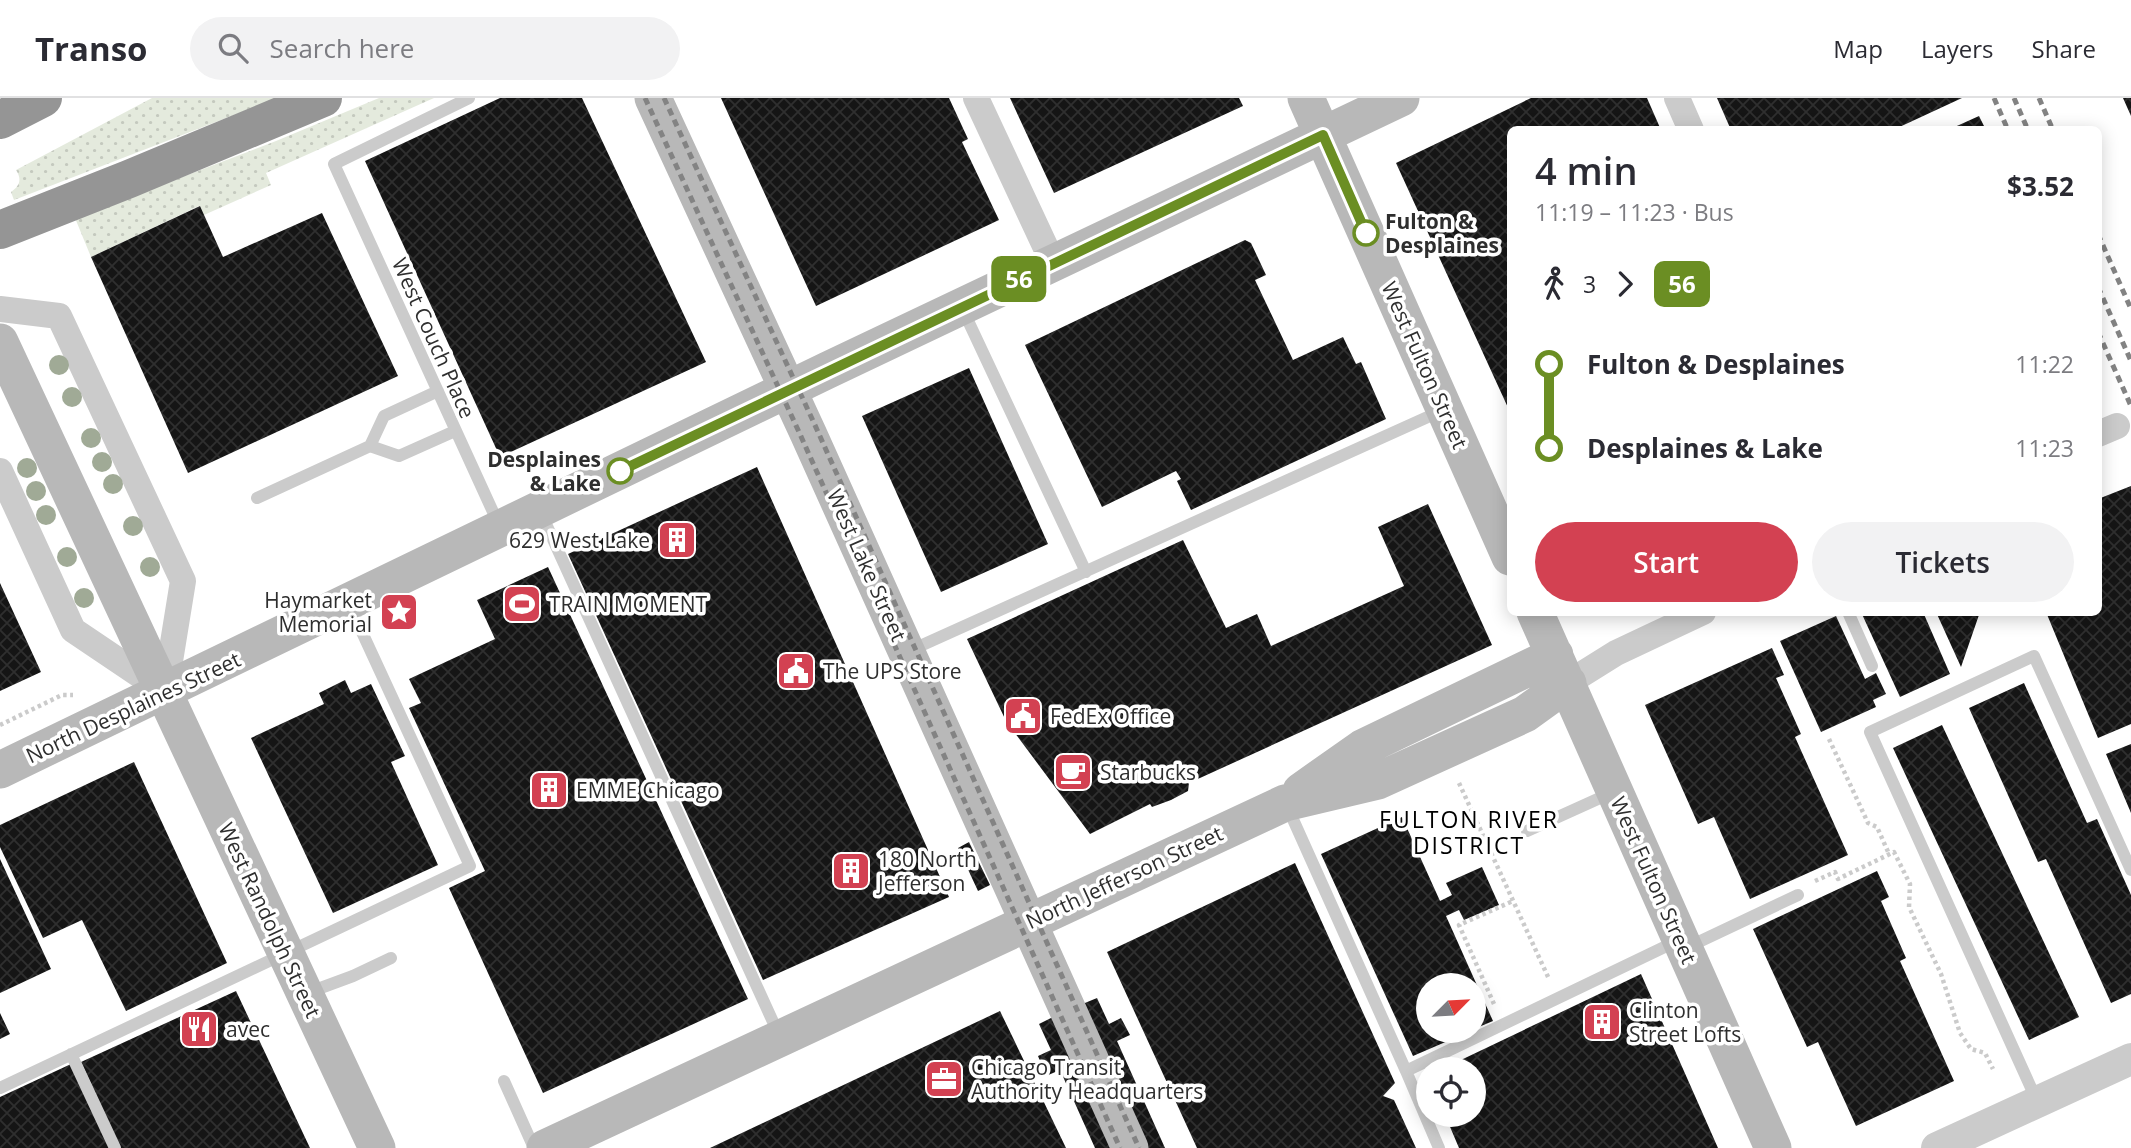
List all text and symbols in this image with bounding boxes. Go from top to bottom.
search box [190,17,680,80]
text: Transo [35,26,148,71]
icon: search [214,29,252,67]
text: Search here [270,30,414,66]
text: Map [1833,32,1883,65]
text: Layers [1921,32,1994,65]
text: Share [2032,32,2096,65]
text: 4 min [1535,144,1638,196]
text: $3.52 [2007,168,2074,204]
text: 11:19 – 11:23 · Bus [1535,196,1734,228]
place label: Fulton & Desplaines [1385,207,1499,259]
marker: Fulton & Desplaines [1353,220,1379,246]
street label: West Couch Place [386,253,482,423]
line badge: 56 [988,256,1050,302]
text: 56 [1005,262,1033,295]
icon: walk [1535,265,1573,303]
icon: forward [1606,265,1644,303]
text: 56 [1668,267,1696,300]
text: 3 [1583,268,1596,300]
street label: West Fulton Street [1376,277,1474,453]
text: Fulton & Desplaines [1587,346,1845,382]
text: 11:22 [2015,348,2074,380]
text: Desplaines & Lake [1587,430,1823,466]
text: 11:23 [2015,432,2074,464]
place label: Desplaines & Lake [487,445,601,497]
marker: Desplaines & Lake [607,458,633,484]
street label: West Lake Street [821,485,913,645]
building icon: 629 West Lake [656,519,698,561]
button: Start [1535,522,1798,602]
button: Tickets [1812,522,2074,602]
place label: 629 West Lake [509,526,650,554]
sports icon: TRAIN MOMENT [501,583,543,625]
place label: Haymarket Memorial [264,586,372,638]
place label: TRAIN MOMENT [549,590,708,618]
place icon: Haymarket Memorial [378,591,420,633]
street label: North Desplaines Street [21,645,245,769]
public building icon: The UPS Store [775,650,817,692]
place label: The UPS Store [823,657,962,685]
public building icon: FedEx Office [1002,695,1044,737]
place label: FedEx Office [1050,702,1171,730]
cafe icon: Starbucks [1052,751,1094,793]
place label: Starbucks [1100,758,1196,786]
building icon: EMME Chicago [528,769,570,811]
place label: EMME Chicago [576,776,720,804]
street label: West Fulton Street [1605,792,1703,968]
district label: FULTON RIVER DISTRICT [1379,803,1559,861]
street label: West Randolph Street [212,818,328,1022]
street label: North Jefferson Street [1021,819,1227,935]
place label: 180 North Jefferson [876,845,977,897]
building icon: 180 North Jefferson [830,850,872,892]
north arrow [1416,973,1486,1043]
map controls [1416,973,1486,1127]
place label: Clinton Street Lofts [1629,996,1741,1048]
building icon: Clinton Street Lofts [1581,1001,1623,1043]
restaurant icon: avec [178,1008,220,1050]
place label: avec [226,1015,270,1043]
place label: Chicago Transit Authority Headquarters [971,1053,1203,1105]
button: locate [1416,1057,1486,1127]
office icon: Chicago Transit Authority Headquarters [923,1058,965,1100]

